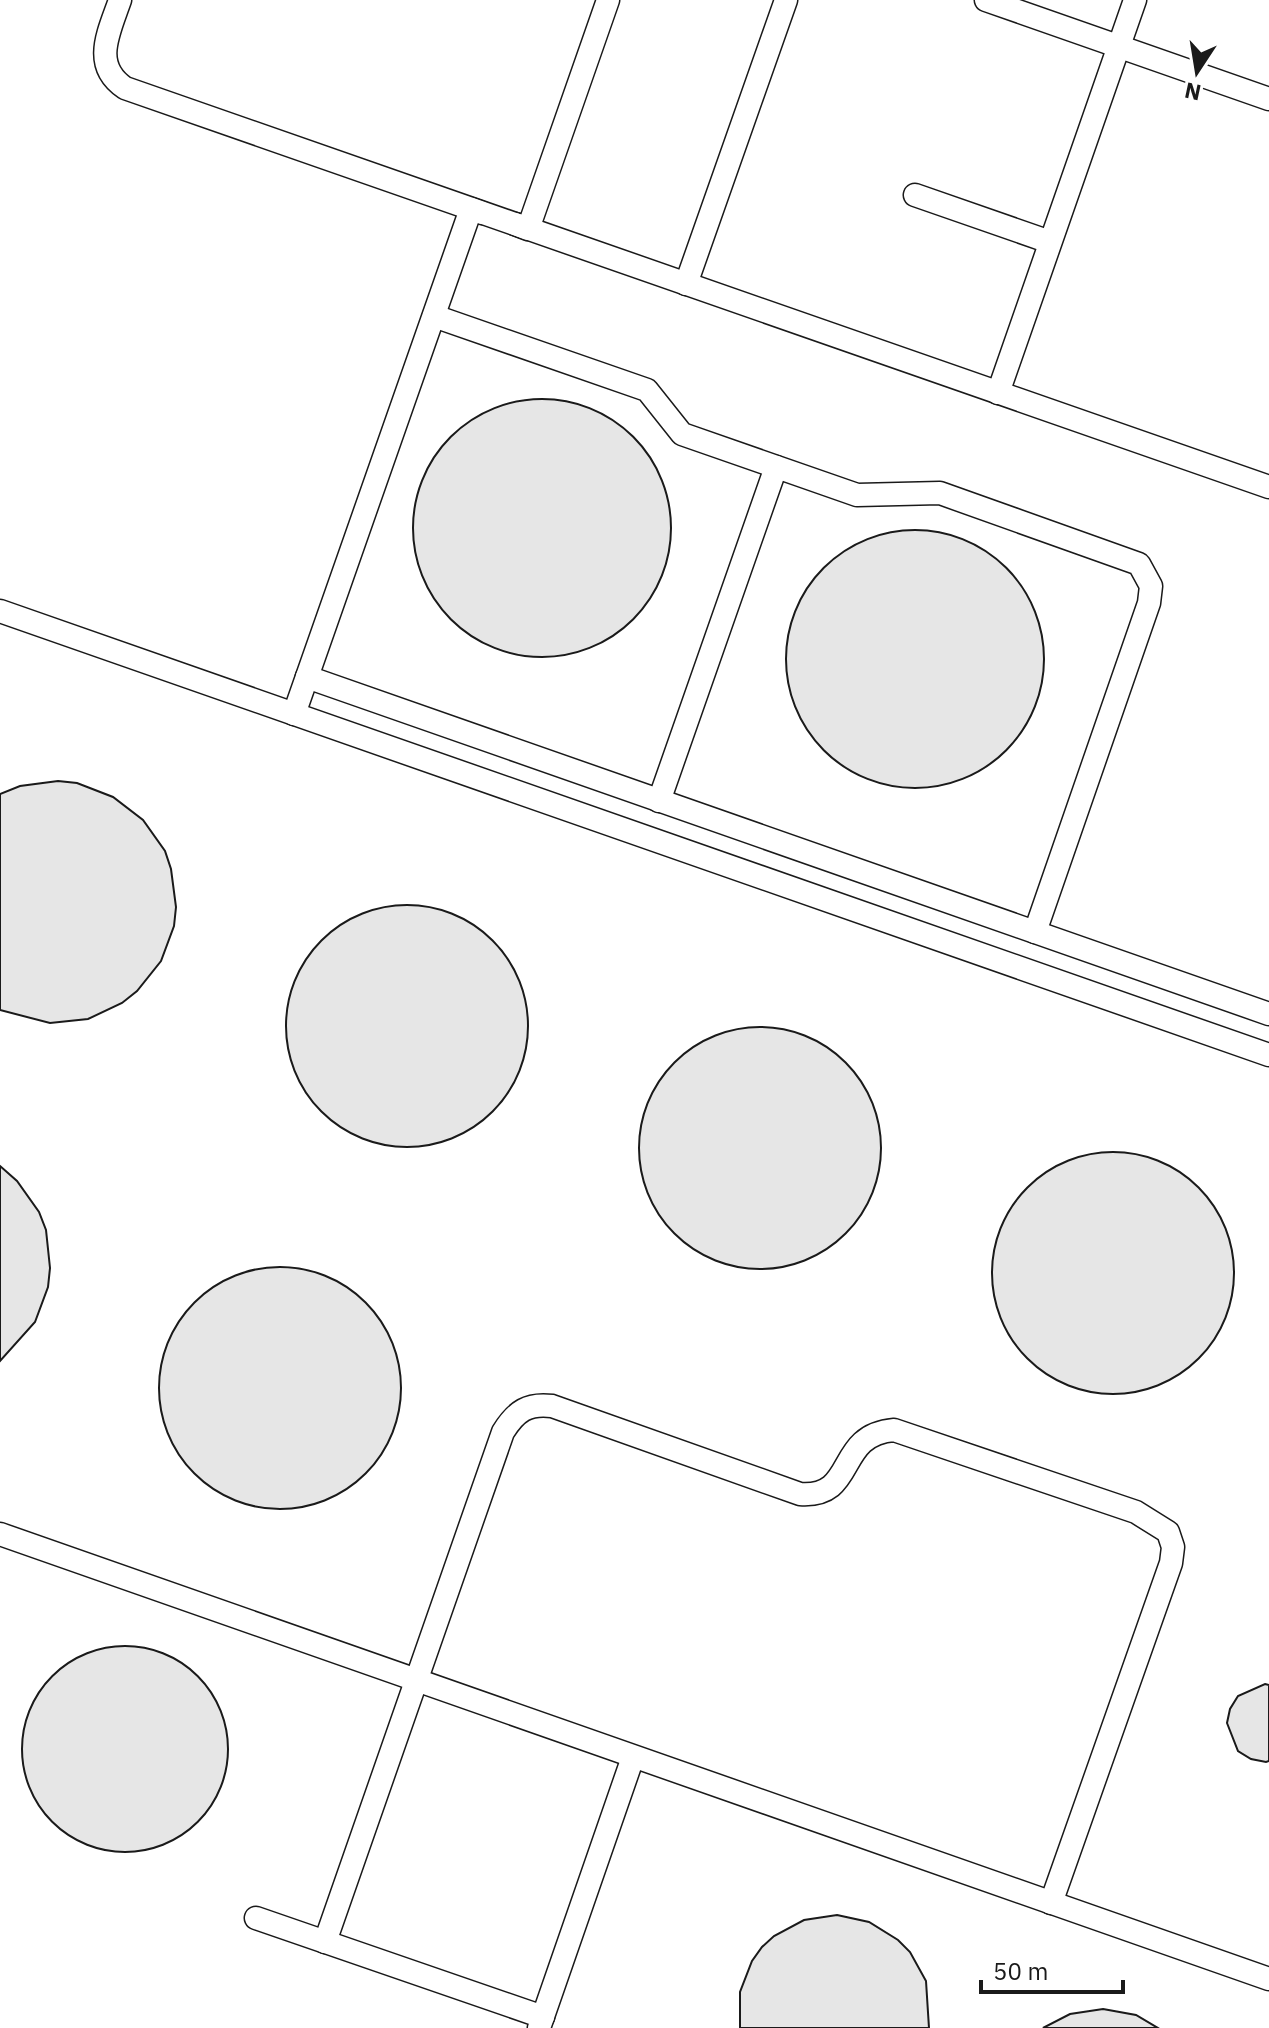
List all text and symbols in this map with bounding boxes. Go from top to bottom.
north arrow [1157,32,1237,112]
text: N [1182,76,1204,108]
scale bar [981,1944,1123,1994]
text: 50 m [993,1955,1048,1987]

